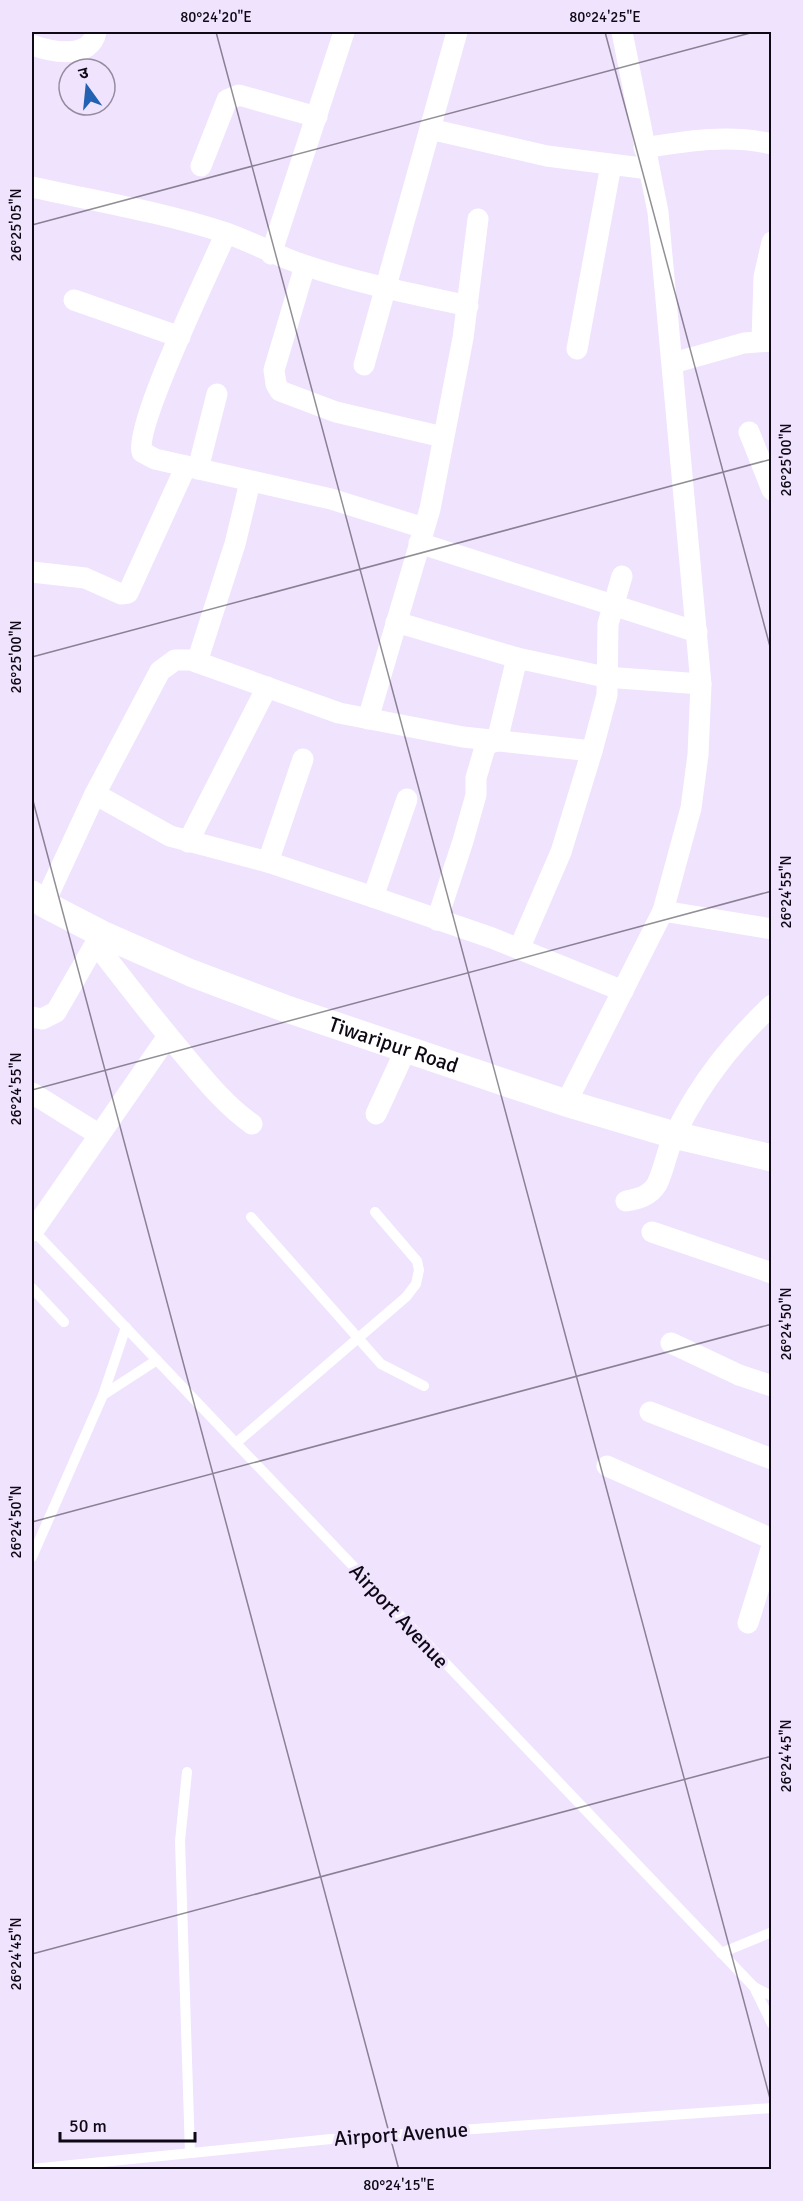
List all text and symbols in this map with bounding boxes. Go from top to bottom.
text: 80°24'20"E [180,8,252,26]
text: 80°24'25"E [569,8,641,26]
north arrow [57,57,117,117]
text: उ [76,62,91,84]
text: 26°25'05"N [7,188,25,262]
text: 26°25'00"N [777,423,795,497]
text: 26°25'00"N [7,620,25,694]
text: 26°24'55"N [777,855,795,929]
street label: Tiwaripur Road [325,1011,462,1079]
text: 26°24'55"N [7,1052,25,1126]
text: 26°24'50"N [777,1287,795,1361]
text: 26°24'50"N [7,1485,25,1559]
street label: Airport Avenue [344,1558,454,1674]
text: 26°24'45"N [777,1719,795,1793]
text: 26°24'45"N [7,1917,25,1991]
scale bar [60,2105,195,2143]
text: 50 m [69,2115,107,2137]
street label: Airport Avenue [333,2116,469,2152]
text: 80°24'15"E [363,2176,435,2194]

